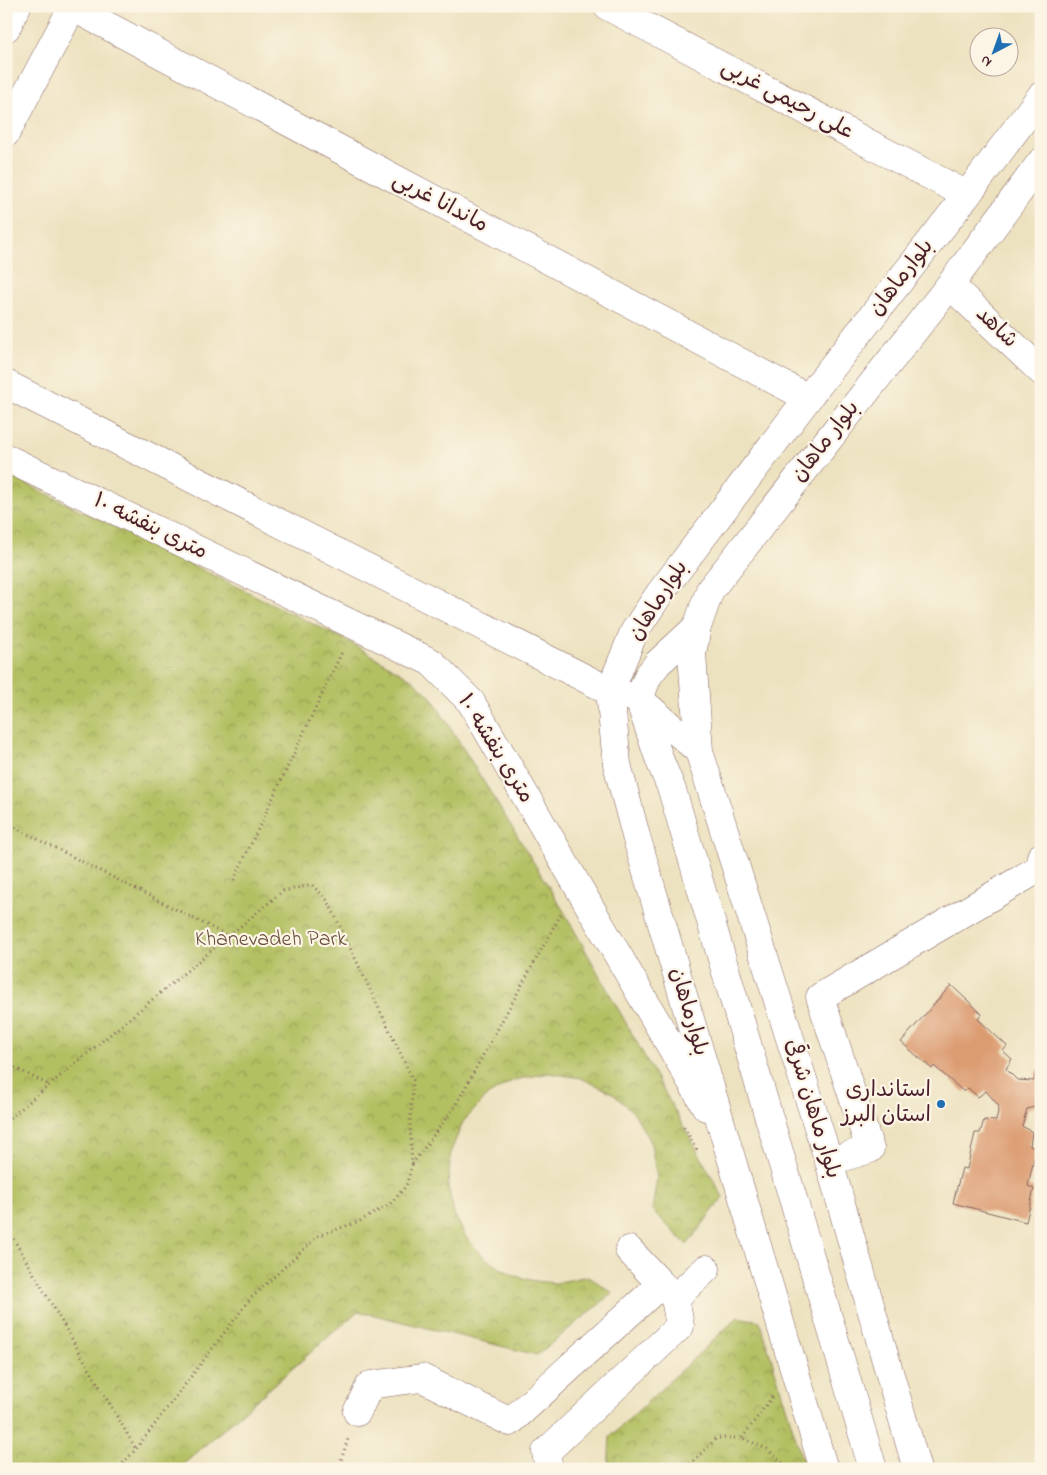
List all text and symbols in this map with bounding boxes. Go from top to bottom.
north arrow [970,28,1020,78]
text: N [976,50,997,72]
street label: علی رحیمی غربی [715,52,859,148]
street label: ماندانا غربی [386,164,494,242]
street label: بلوارماهان [862,232,942,324]
street label: شاهد [968,300,1024,356]
street label: بلوار ماهان [784,394,868,490]
street label: ۱۰ متری بنفشه [87,485,213,569]
street label: بلوارماهان [621,554,697,648]
street label: ۱۰ متری بنفشه [449,688,541,810]
park label: Khanevadeh Park [195,924,347,956]
street label: بلوارماهان [660,964,716,1060]
street label: بلوار ماهان شرقی [776,1035,848,1183]
place label: استانداری استان البرز [839,1075,931,1132]
marker: استانداری استان البرز [935,1098,947,1110]

